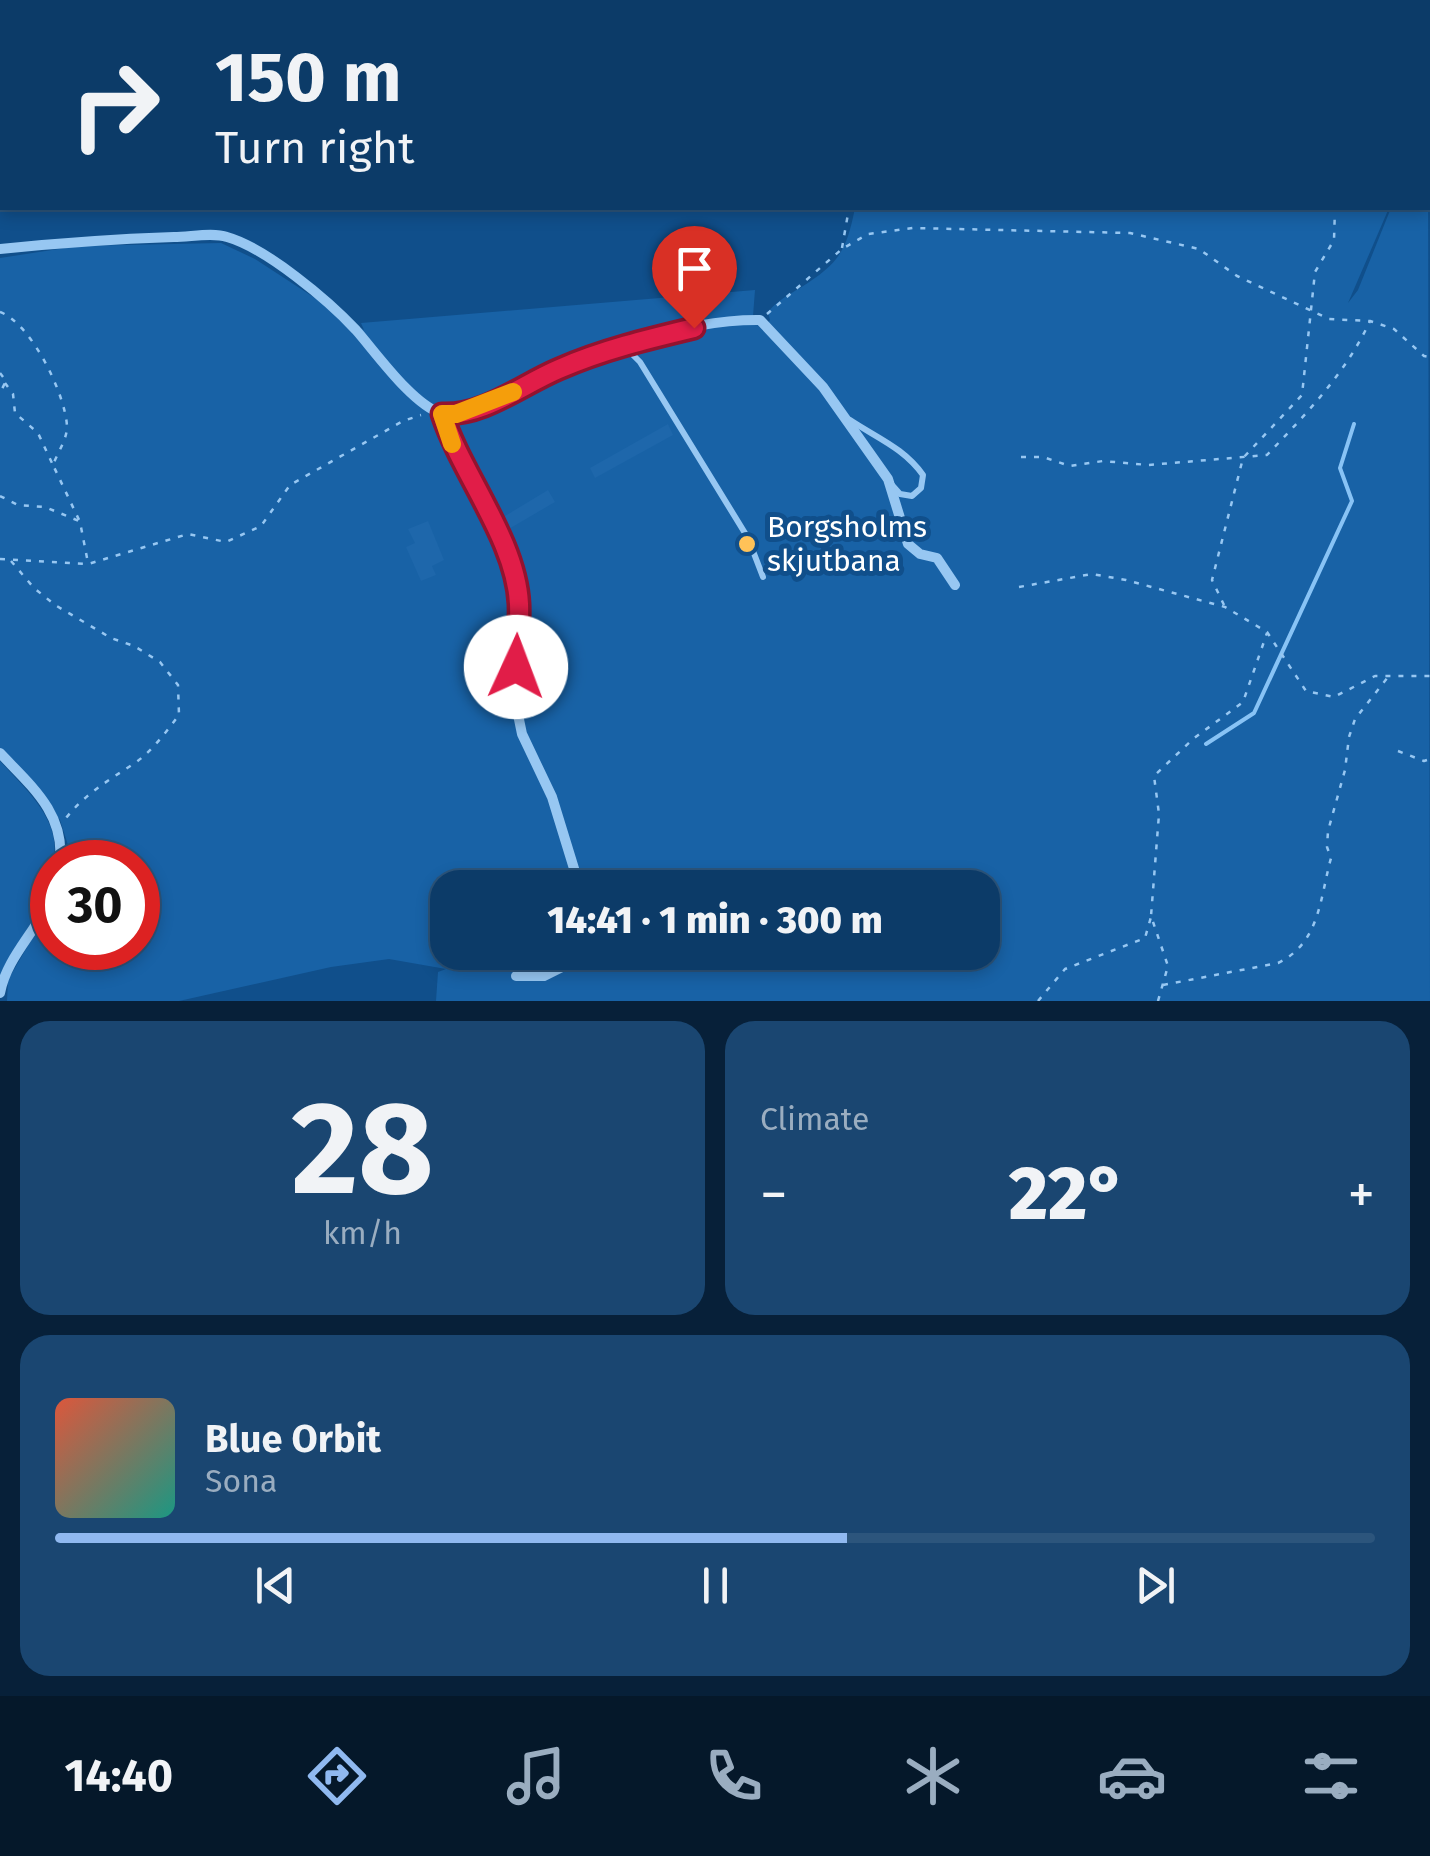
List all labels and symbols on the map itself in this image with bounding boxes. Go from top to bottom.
pin [652,226,737,329]
place label: Borgsholms skjutbana [767,509,927,579]
marker: Borgsholms skjutbana [736,533,758,555]
position arrow [464,615,568,719]
speed limit sign: 30 [30,840,160,970]

